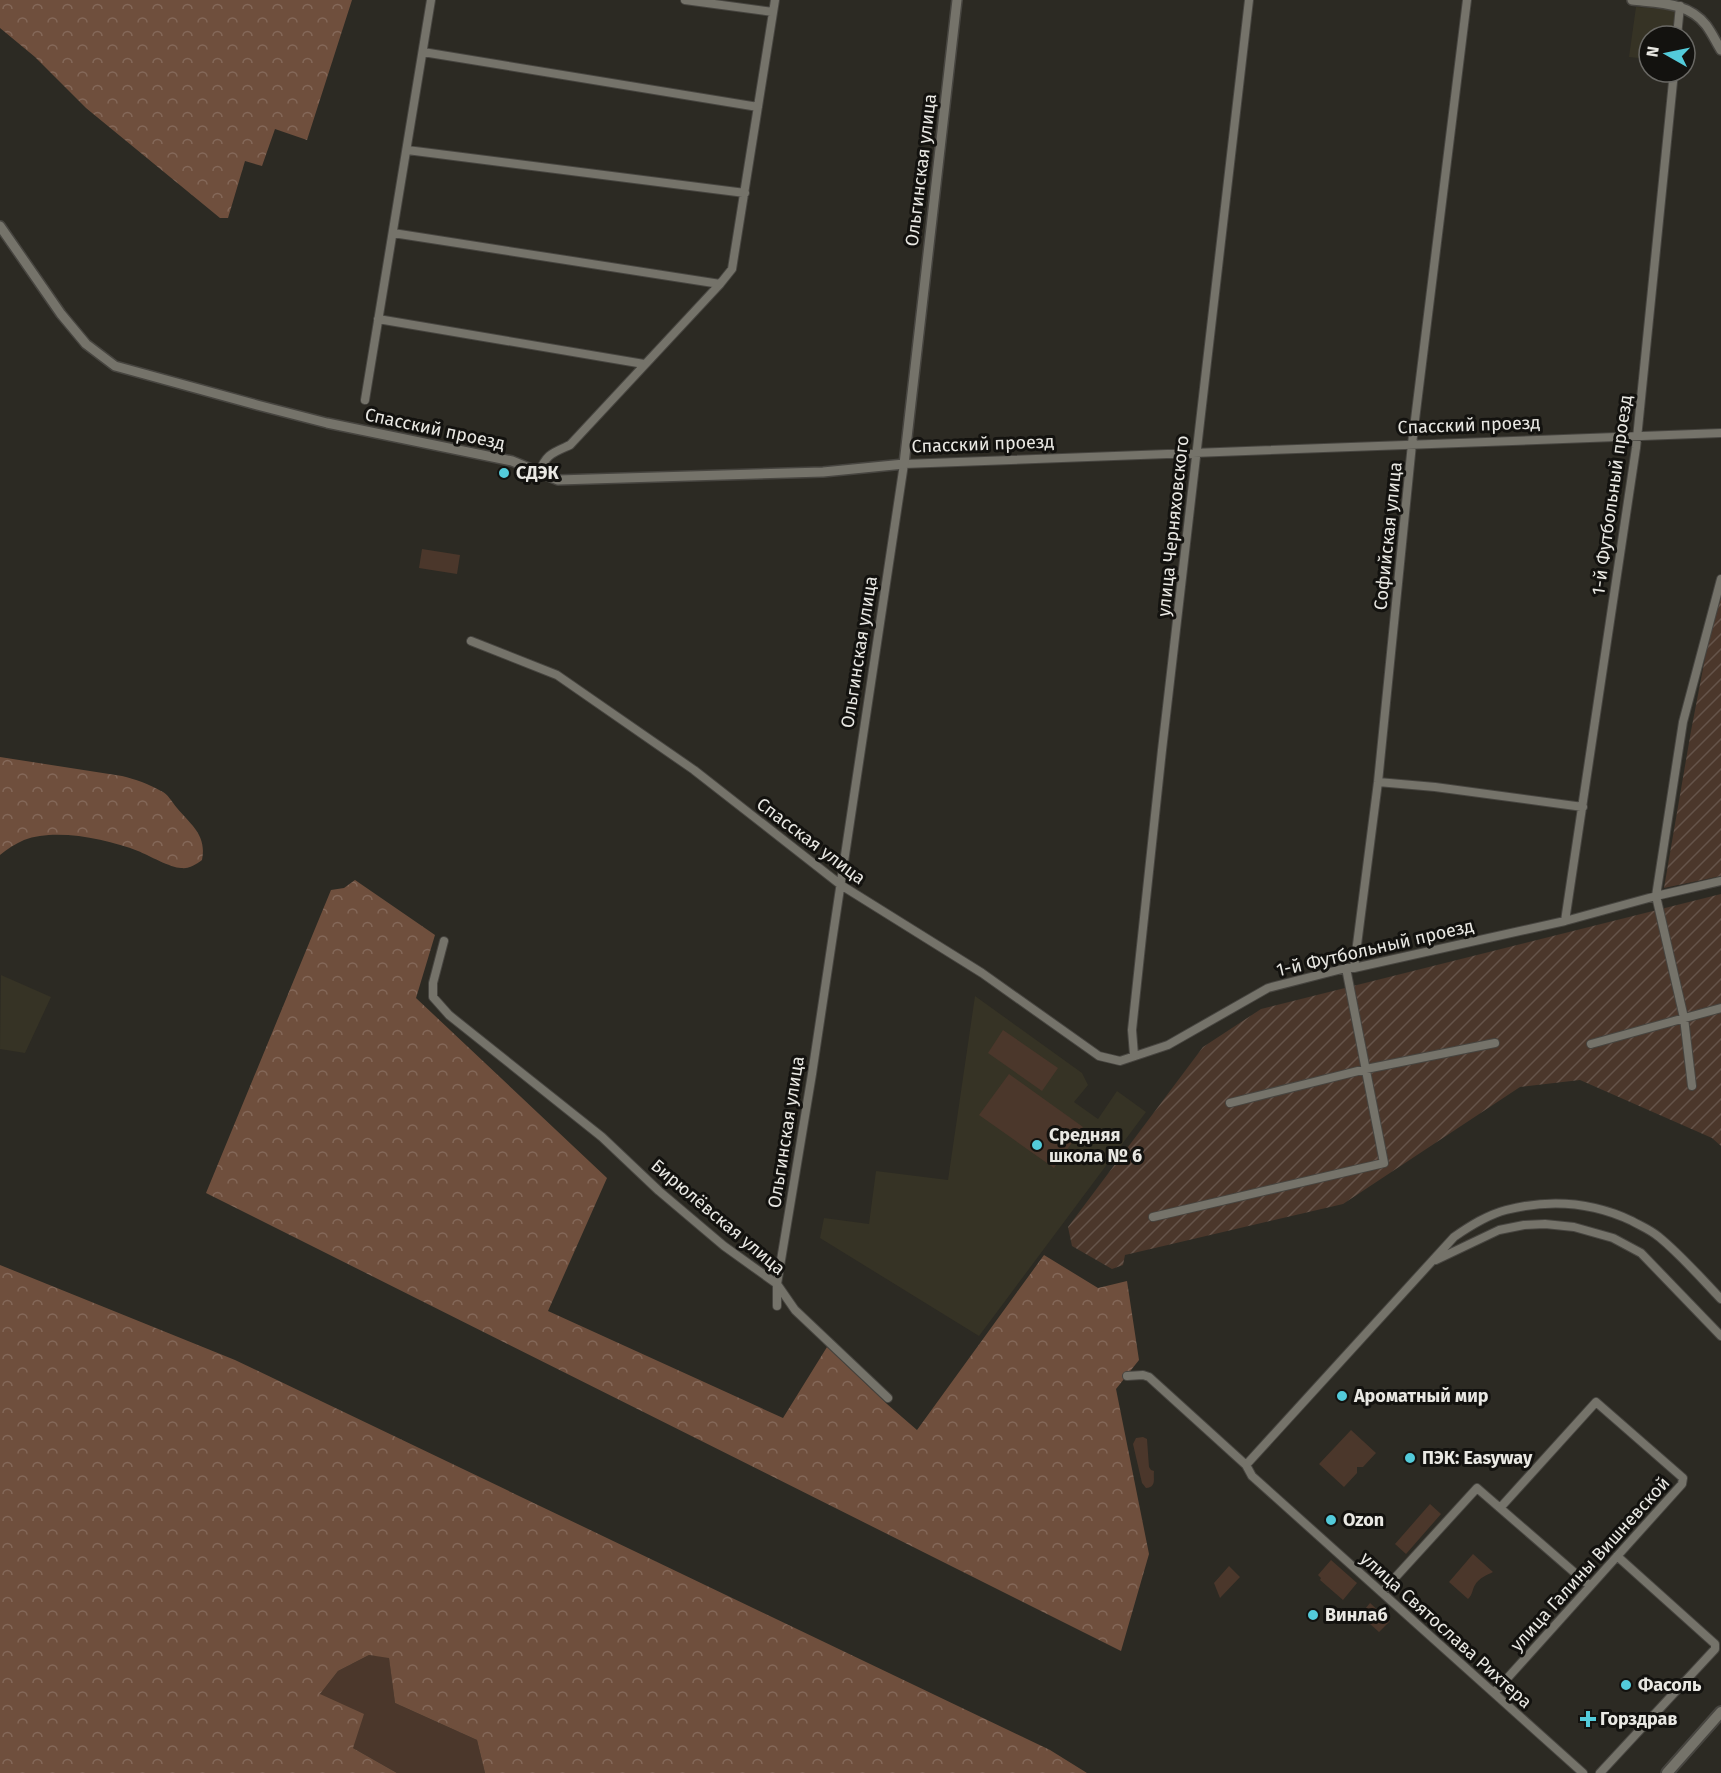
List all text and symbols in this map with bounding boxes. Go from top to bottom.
north arrow [1637,24,1697,84]
text: N [1642,45,1663,58]
street label: Ольгинская улица [901,93,941,247]
street label: 1-й Футбольный проезд [1587,393,1637,597]
street label: Спасский проезд [363,403,507,455]
street label: Спасский проезд [1397,412,1541,438]
street label: Спасский проезд [911,431,1055,457]
street label: улица Черняховского [1153,434,1193,618]
street label: Софийская улица [1369,461,1407,611]
place label: СДЭК [516,462,559,484]
marker: СДЭК [497,466,511,480]
street label: Ольгинская улица [836,574,882,730]
street label: Спасская улица [752,793,870,889]
street label: 1-й Футбольный проезд [1274,915,1476,981]
street label: Ольгинская улица [763,1054,809,1210]
place label: Средняя школа № 6 [1049,1124,1142,1167]
marker: Средняя школа № 6 [1030,1138,1044,1152]
street label: Бирюлёвская улица [646,1154,790,1280]
place label: Ароматный мир [1353,1385,1489,1407]
marker: Ароматный мир [1335,1389,1349,1403]
place label: ПЭК: Easyway [1422,1447,1533,1469]
marker: ПЭК: Easyway [1403,1451,1417,1465]
street label: улица Галины Вишневской [1506,1472,1674,1656]
place label: Ozon [1343,1509,1384,1531]
marker: Ozon [1324,1513,1338,1527]
street label: улица Святослава Рихтера [1356,1547,1536,1713]
place label: Винлаб [1325,1604,1388,1626]
marker: Винлаб [1306,1608,1320,1622]
place label: Фасоль [1638,1674,1702,1696]
marker: Фасоль [1619,1678,1633,1692]
place label: Горздрав [1600,1708,1677,1730]
marker: Горздрав [1581,1712,1595,1726]

